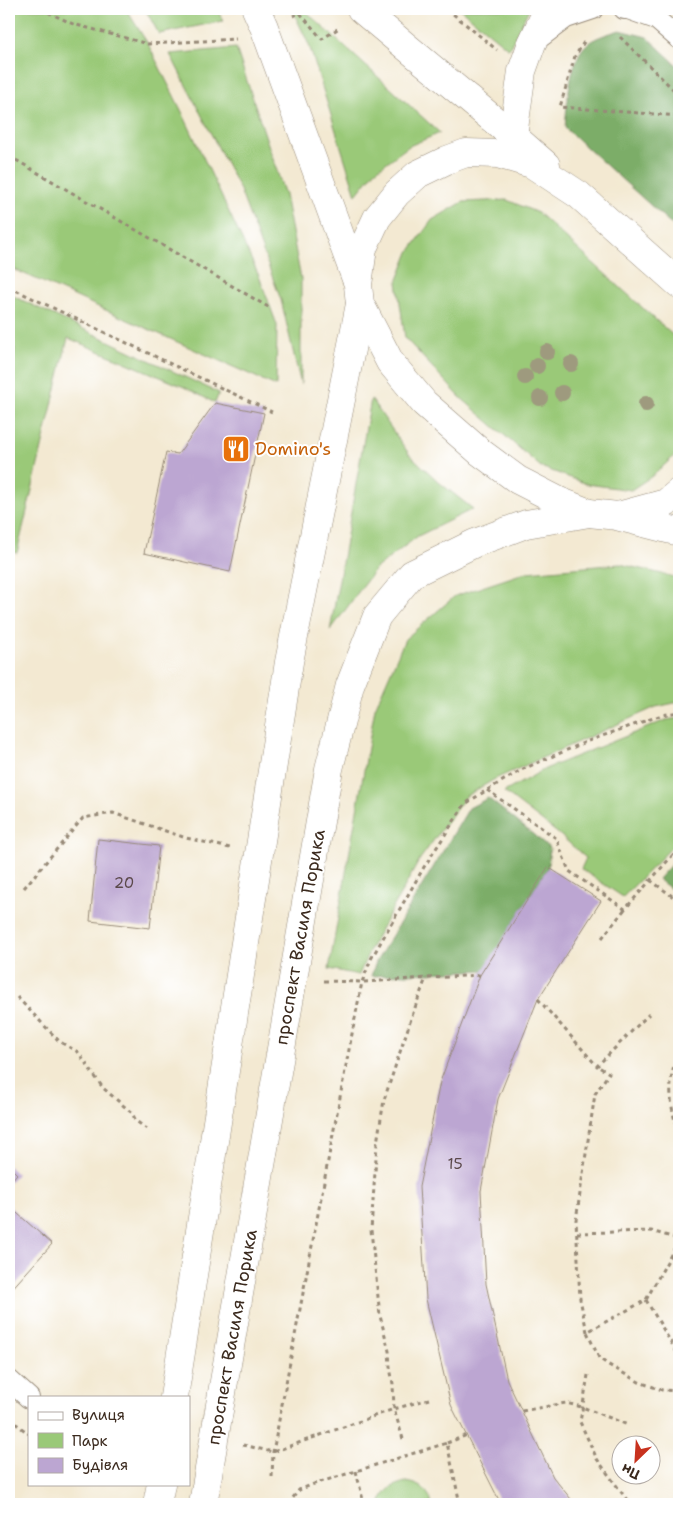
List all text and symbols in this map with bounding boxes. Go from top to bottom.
restaurant icon: Domino's [221,434,251,464]
place label: Domino's [255,437,331,461]
street label: проспект Василя Порика [269,827,331,1047]
house number: 20 [114,873,134,893]
house number: 15 [447,1154,463,1174]
street label: проспект Василя Порика [201,1227,263,1447]
legend [28,1396,190,1486]
text: Вулиця [72,1405,125,1425]
text: Парк [72,1431,108,1451]
north arrow [610,1436,660,1486]
text: Будівля [72,1455,128,1475]
text: Пн [618,1460,643,1484]

